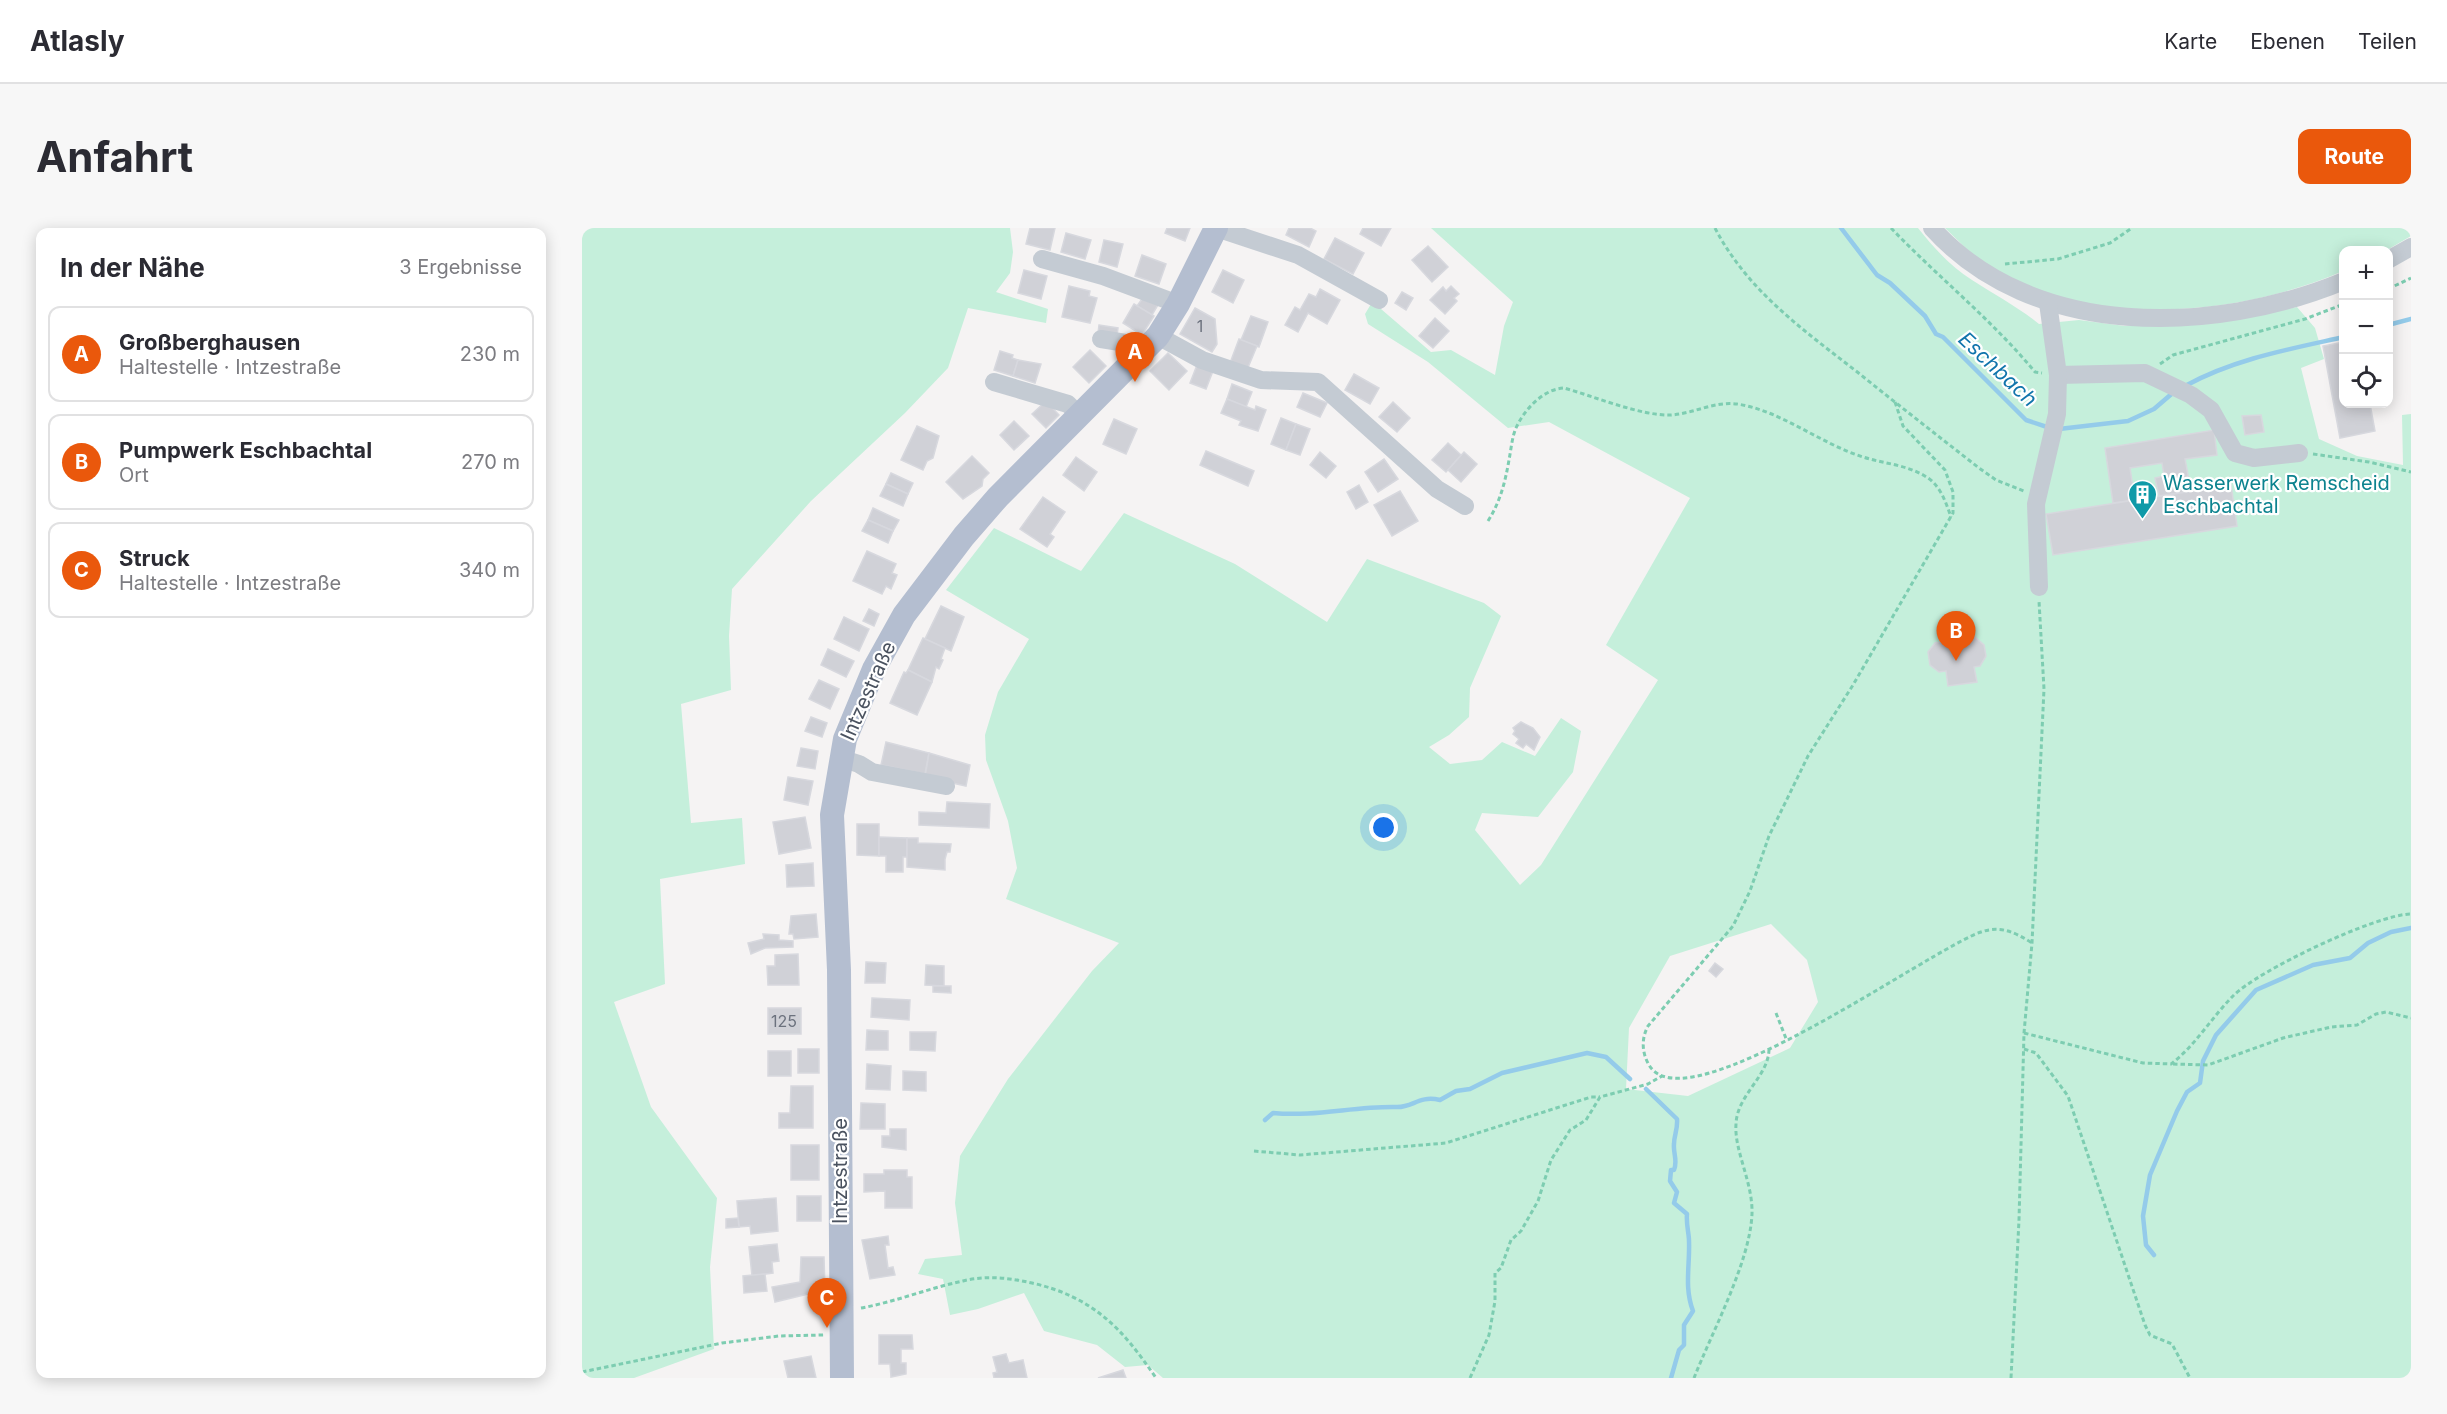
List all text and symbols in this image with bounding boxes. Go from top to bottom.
text: Atlasly [30,24,125,58]
text: Karte [2164,29,2217,54]
text: Ebenen [2250,29,2325,54]
text: Teilen [2358,29,2417,54]
button: Route [2298,129,2411,184]
text: Anfahrt [36,131,193,182]
map controls [2339,246,2393,408]
button: + [2339,246,2393,300]
text: In der Nähe [60,252,205,283]
text: 3 Ergebnisse [399,255,522,279]
button: − [2339,300,2393,354]
house number: 1 [1197,316,1203,336]
water label: Eschbach [1954,326,2042,412]
text: Großberghausen [119,329,300,355]
pin: A [1116,332,1154,382]
text: A [74,342,89,366]
text: 230 m [460,342,520,366]
button: locate [2339,354,2393,408]
text: Haltestelle · Intzestraße [119,355,341,379]
text: Pumpwerk Eschbachtal [119,437,372,463]
text: B [75,450,88,474]
text: 270 m [461,450,520,474]
text: Ort [119,463,149,487]
place label: Wasserwerk Remscheid Eschbachtal [2163,471,2390,518]
building icon: Wasserwerk Remscheid Eschbachtal [2126,478,2158,520]
text: Struck [119,545,190,571]
text: C [74,558,89,582]
text: 340 m [459,558,520,582]
text: Haltestelle · Intzestraße [119,571,341,595]
pin: B [1936,612,1976,661]
street label: Intzestraße [835,638,901,744]
your location [1369,813,1398,842]
house number: 125 [771,1011,797,1031]
street label: Intzestraße [828,1118,852,1224]
pin: C [808,1278,846,1328]

